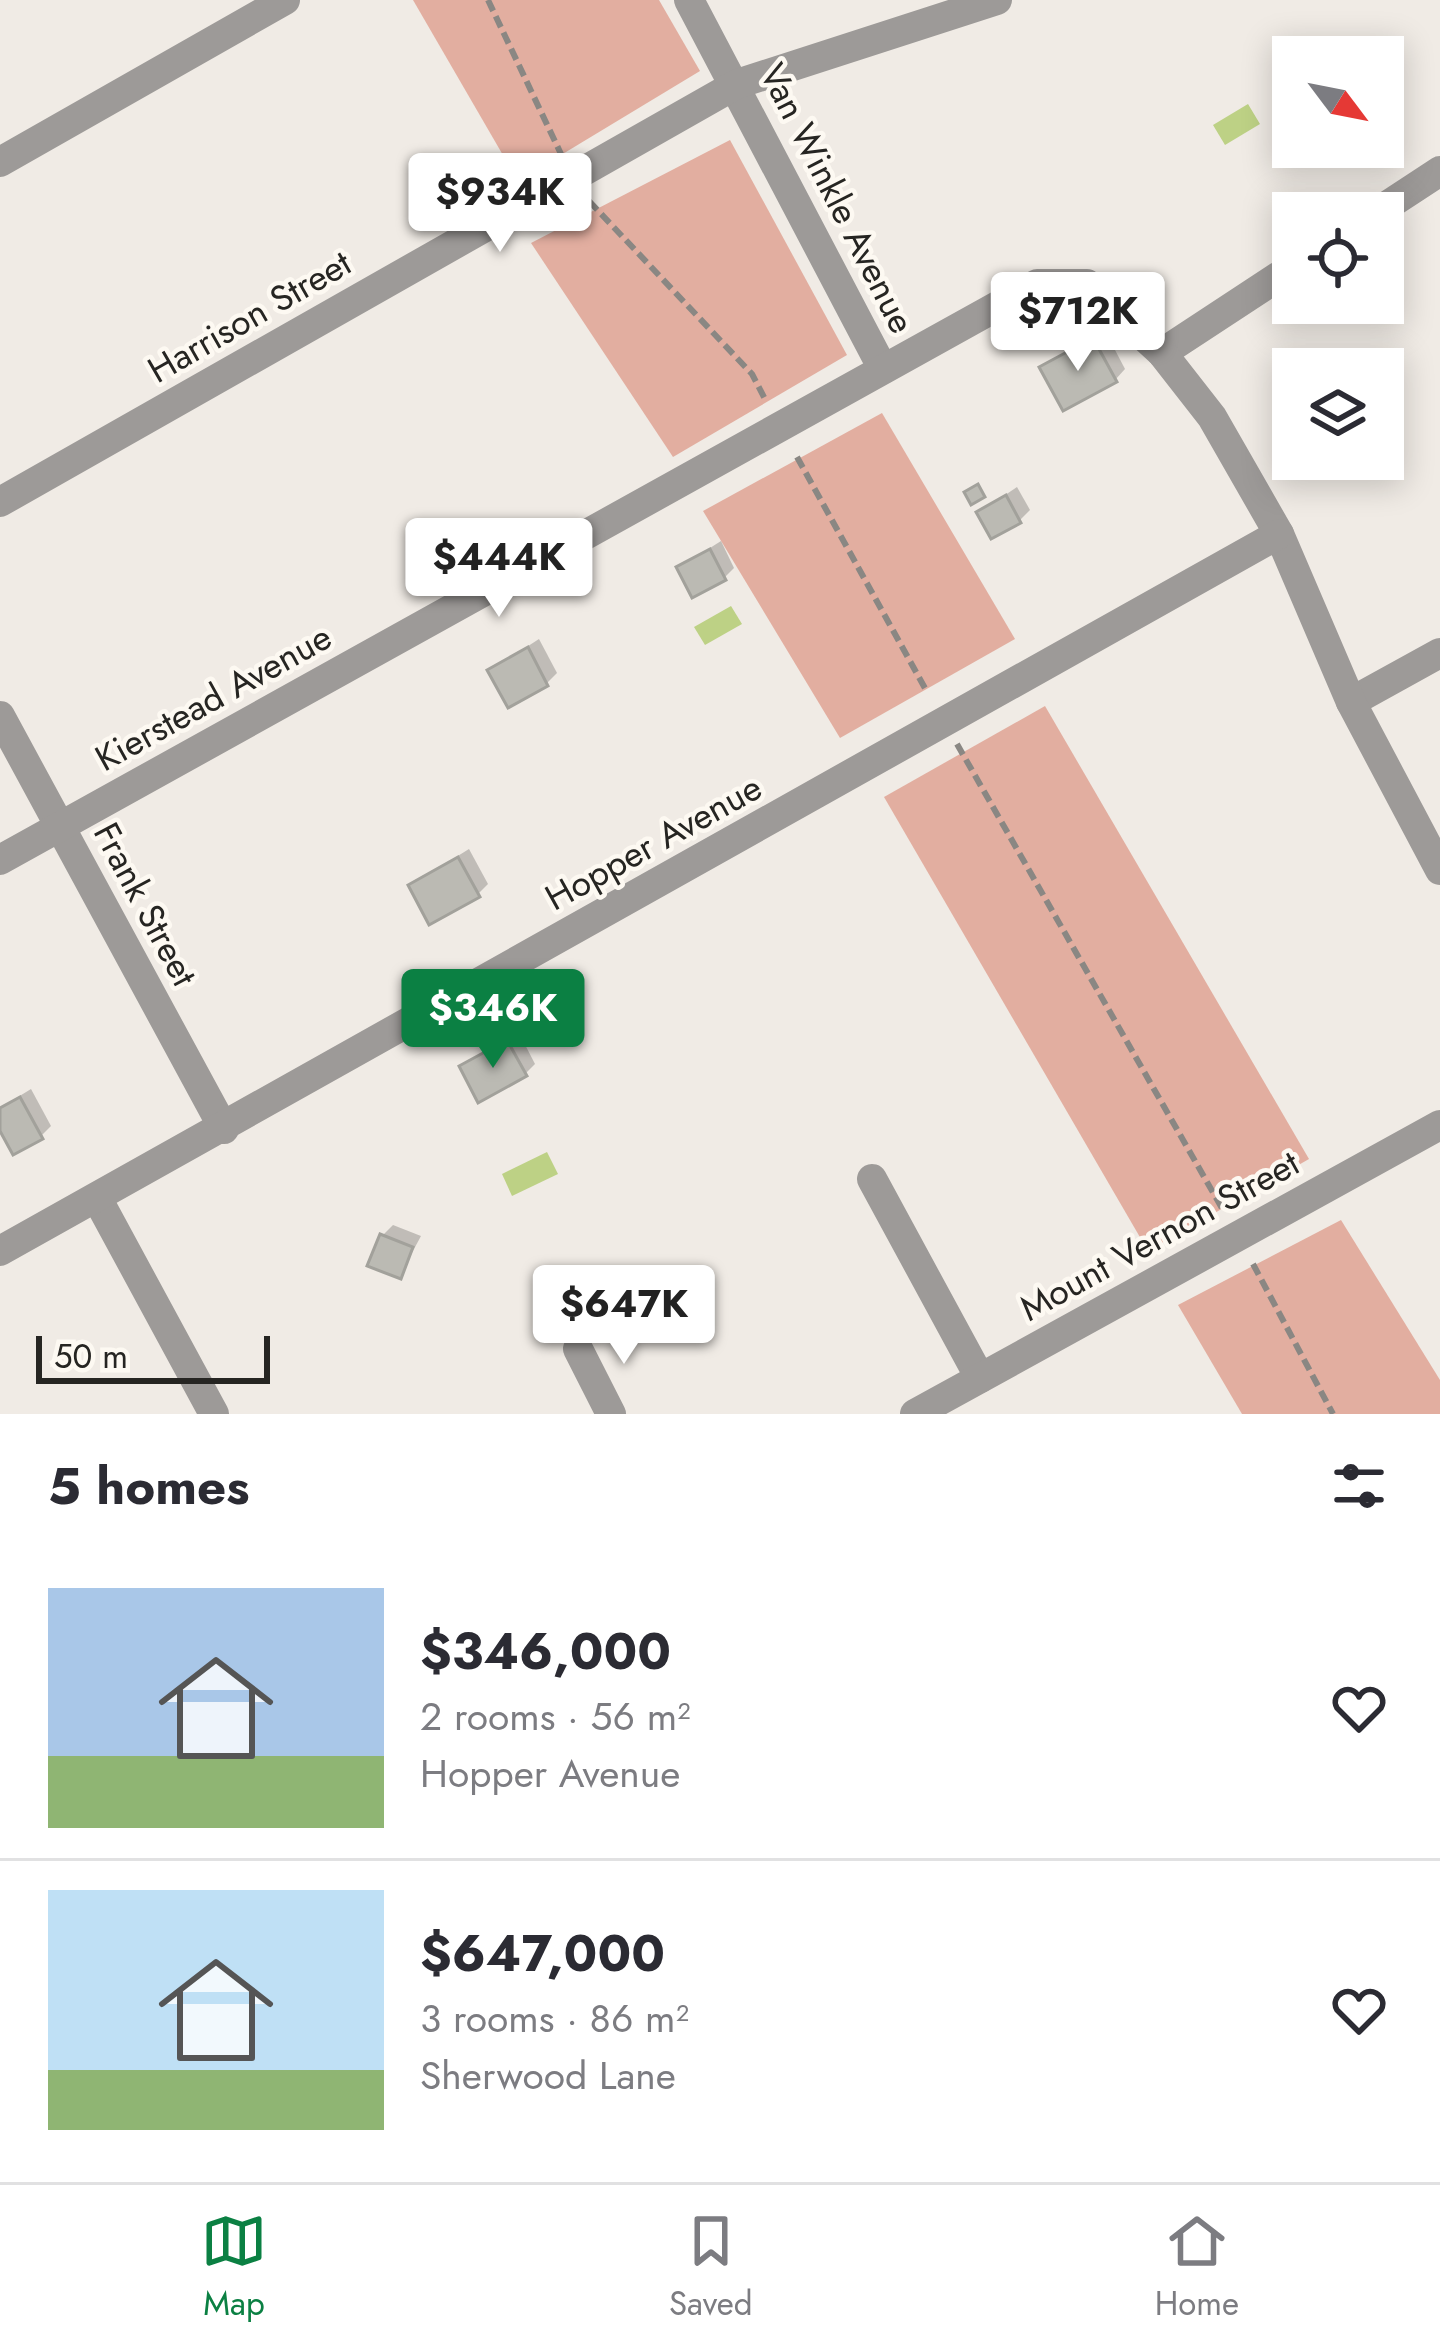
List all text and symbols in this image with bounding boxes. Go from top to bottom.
north arrow [1272,36,1404,168]
map controls [1272,36,1404,480]
street label: Van Winkle Avenue [747,54,929,342]
pin: $934K [416,153,584,255]
text: $934K [435,163,565,220]
button: locate [1272,192,1404,324]
street label: Harrison Street [138,237,361,395]
pin: $712K [994,272,1162,374]
text: $712K [1018,282,1138,339]
button: layers [1272,348,1404,480]
pin: $444K [415,518,583,620]
text: $444K [432,528,566,585]
street label: Kierstead Avenue [85,610,341,784]
street label: Hopper Avenue [535,761,771,923]
street label: Frank Street [81,813,211,995]
pin: $346K [409,969,577,1071]
text: $346K [428,979,558,1036]
street label: Mount Vernon Street [1010,1136,1308,1333]
pin: $647K [540,1265,708,1367]
text: $647K [560,1275,688,1332]
scale bar [36,1330,270,1383]
text: 50 m [54,1333,128,1380]
text: 5 homes [48,1449,250,1523]
icon: filters [1326,1453,1392,1519]
text: $346,000 [420,1614,671,1688]
icon: home [144,1636,288,1780]
icon: heart [1326,1675,1392,1741]
text: 2 rooms · 56 m² [420,1688,691,1745]
text: Hopper Avenue [420,1745,680,1802]
text: $647,000 [420,1916,665,1990]
icon: home [144,1938,288,2082]
icon: heart [1326,1977,1392,2043]
text: 3 rooms · 86 m² [420,1990,689,2047]
text: Sherwood Lane [420,2047,676,2104]
tab: Map [201,2208,267,2327]
tab: Saved [669,2208,753,2327]
tab: Home [1155,2208,1239,2327]

